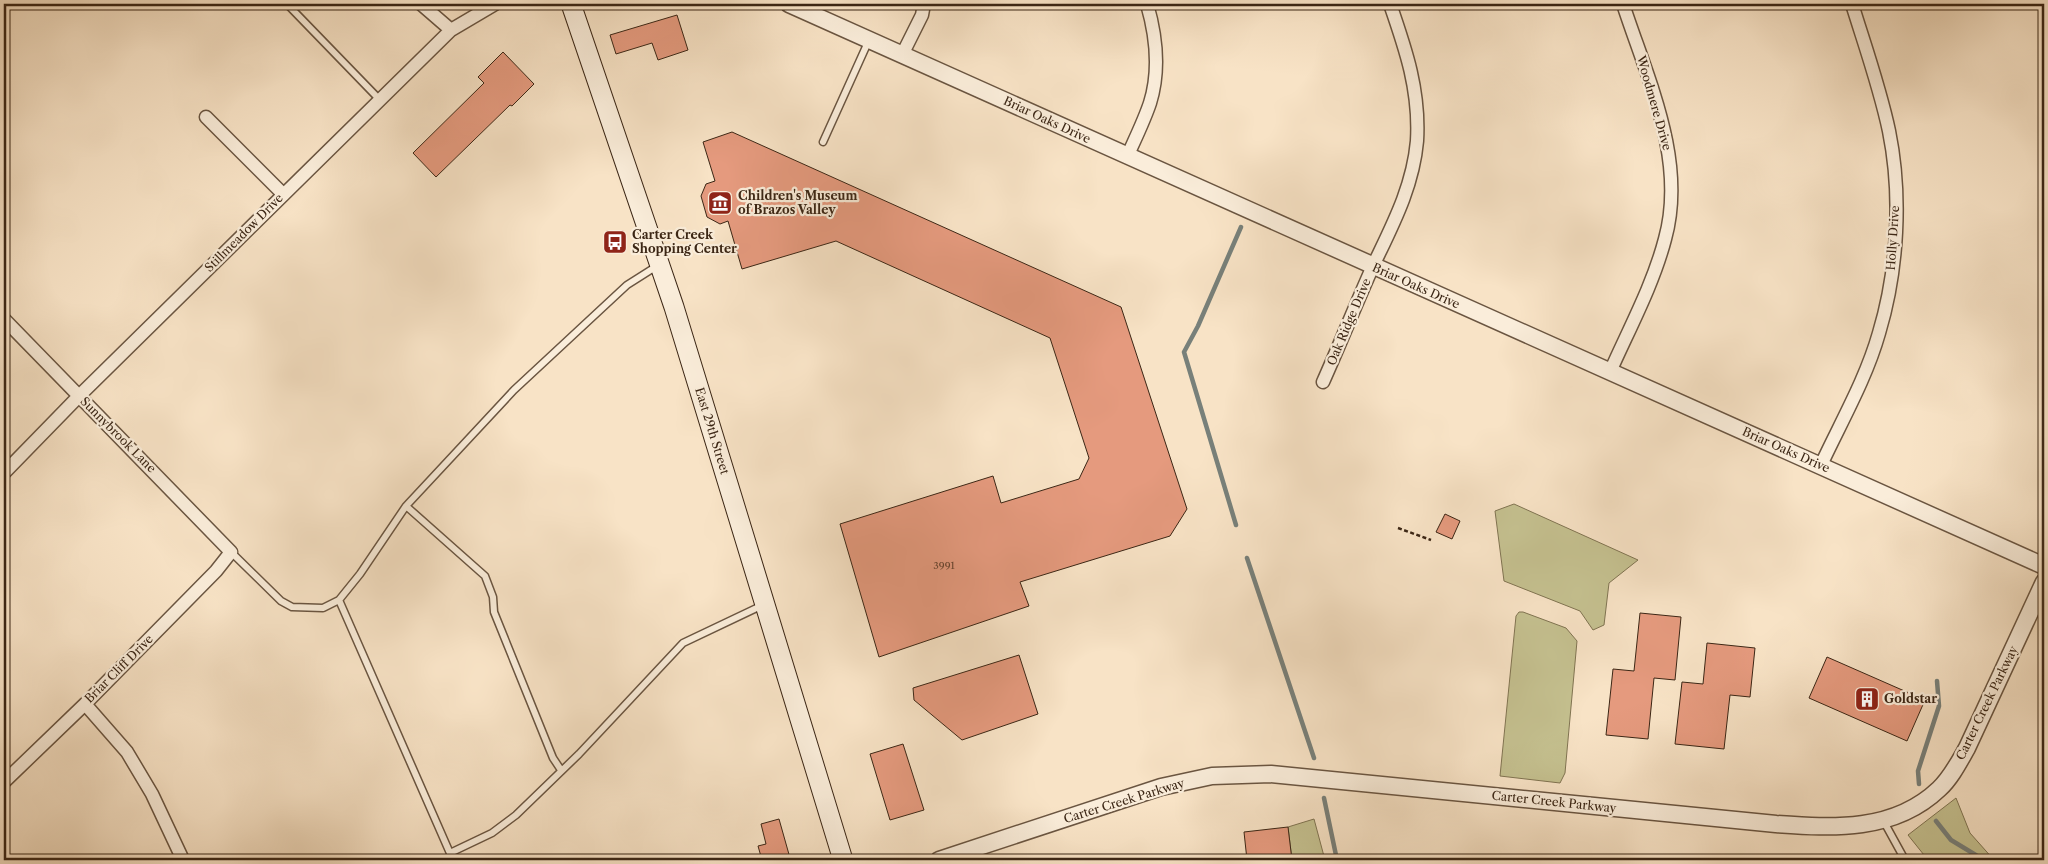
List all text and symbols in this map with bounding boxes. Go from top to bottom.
street label: Woodmere Drive [1633,53,1675,152]
street label: Briar Oaks Drive [1001,93,1093,146]
place label: Children's Museum of Brazos Valley [738,188,858,217]
street label: Stillmeadow Drive [201,190,286,275]
museum icon: Children's Museum of Brazos Valley [707,190,733,216]
street label: Holly Drive [1883,205,1902,271]
place label: Carter Creek Shopping Center [632,227,737,256]
bus stop icon: Carter Creek Shopping Center [602,229,628,255]
street label: Briar Oaks Drive [1370,260,1463,312]
street label: Oak Ridge Drive [1323,276,1374,368]
street label: East 29th Street [692,386,733,477]
street label: Sunnybrook Lane [77,394,160,476]
street label: Briar Oaks Drive [1740,424,1833,476]
house number: 3991 [933,559,956,572]
street label: Briar Cliff Drive [81,631,156,706]
street label: Carter Creek Parkway [1952,643,2021,762]
building icon: Goldstar [1854,686,1880,712]
place label: Goldstar [1884,691,1937,706]
street label: Carter Creek Parkway [1062,775,1186,826]
street label: Carter Creek Parkway [1491,788,1617,816]

